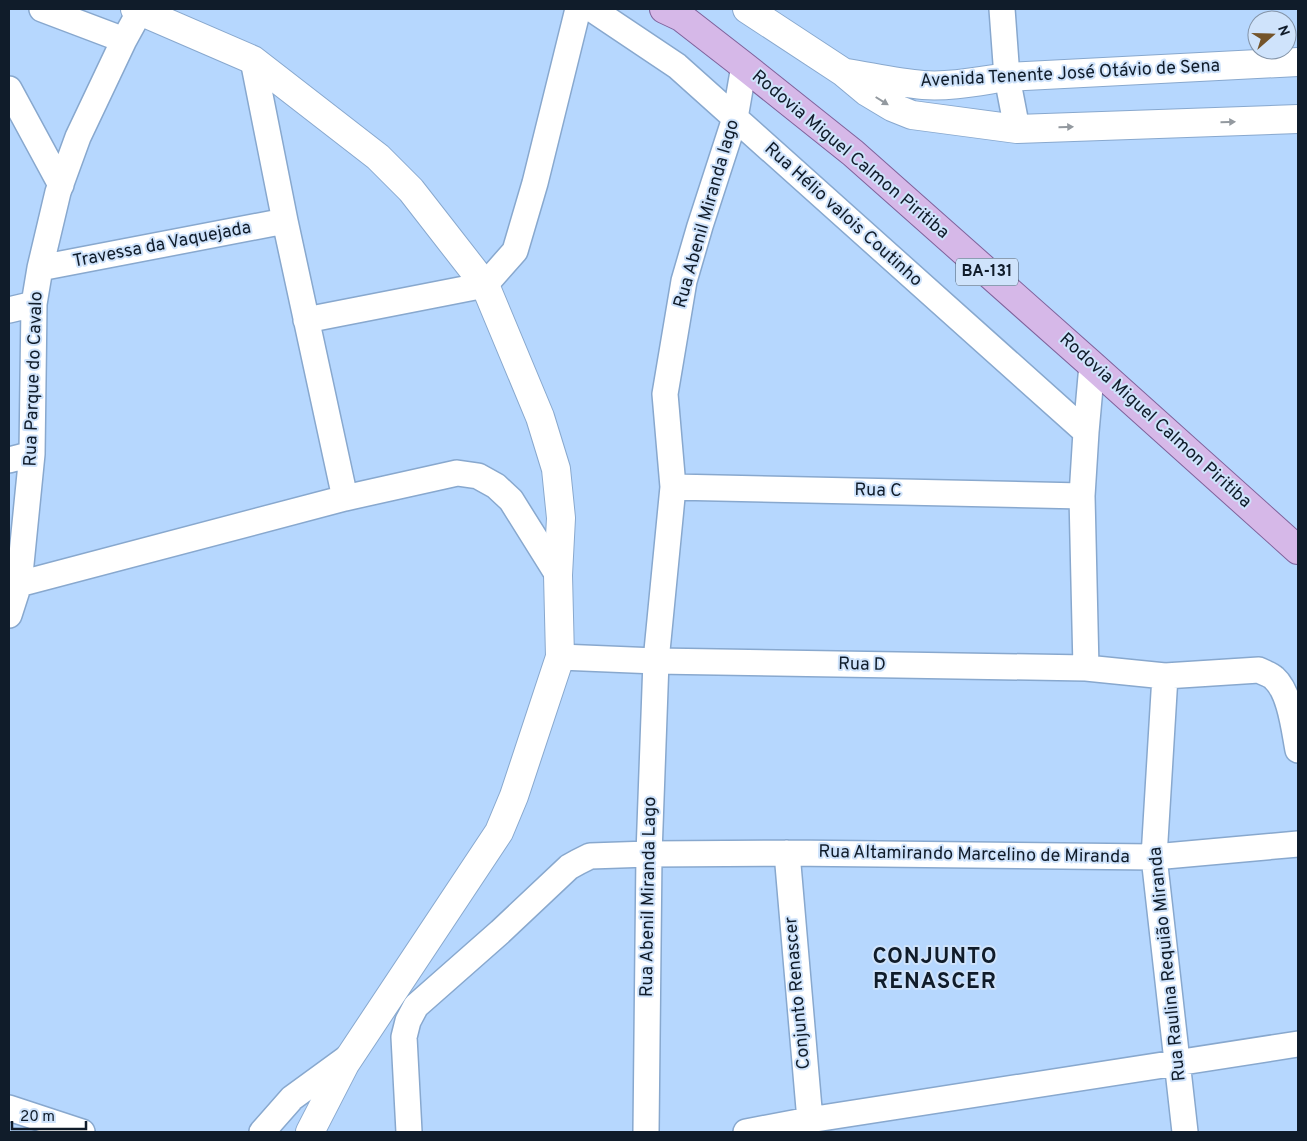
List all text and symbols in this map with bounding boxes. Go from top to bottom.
north arrow [1247,10,1297,60]
text: N [1273,23,1293,39]
street label: Avenida Tenente José Otávio de Sena [919,55,1221,93]
street label: Rodovia Miguel Calmon Piritiba [746,65,954,245]
one-way arrow [875,96,889,106]
street label: Rua Abenil Miranda lago [669,117,745,311]
one-way arrow [1220,118,1236,126]
one-way arrow [1058,123,1074,131]
street label: Rua Hélio valois Coutinho [759,138,927,292]
street label: Travessa da Vaquejada [71,216,253,274]
road number: BA-131 [956,258,1018,286]
street label: Rua Parque do Cavalo [19,291,49,467]
street label: Rodovia Miguel Calmon Piritiba [1054,328,1256,514]
street label: Rua C [854,479,902,503]
street label: Rua D [838,653,886,677]
street label: Rua Abenil Miranda Lago [636,797,662,997]
street label: Rua Altamirando Marcelino de Miranda [818,841,1130,869]
street label: Rua Raulina Requião Miranda [1144,846,1192,1082]
street label: Conjunto Renascer [780,916,816,1070]
district label: CONJUNTO RENASCER [872,944,998,996]
scale bar [12,1098,86,1130]
text: 20 m [20,1108,55,1127]

